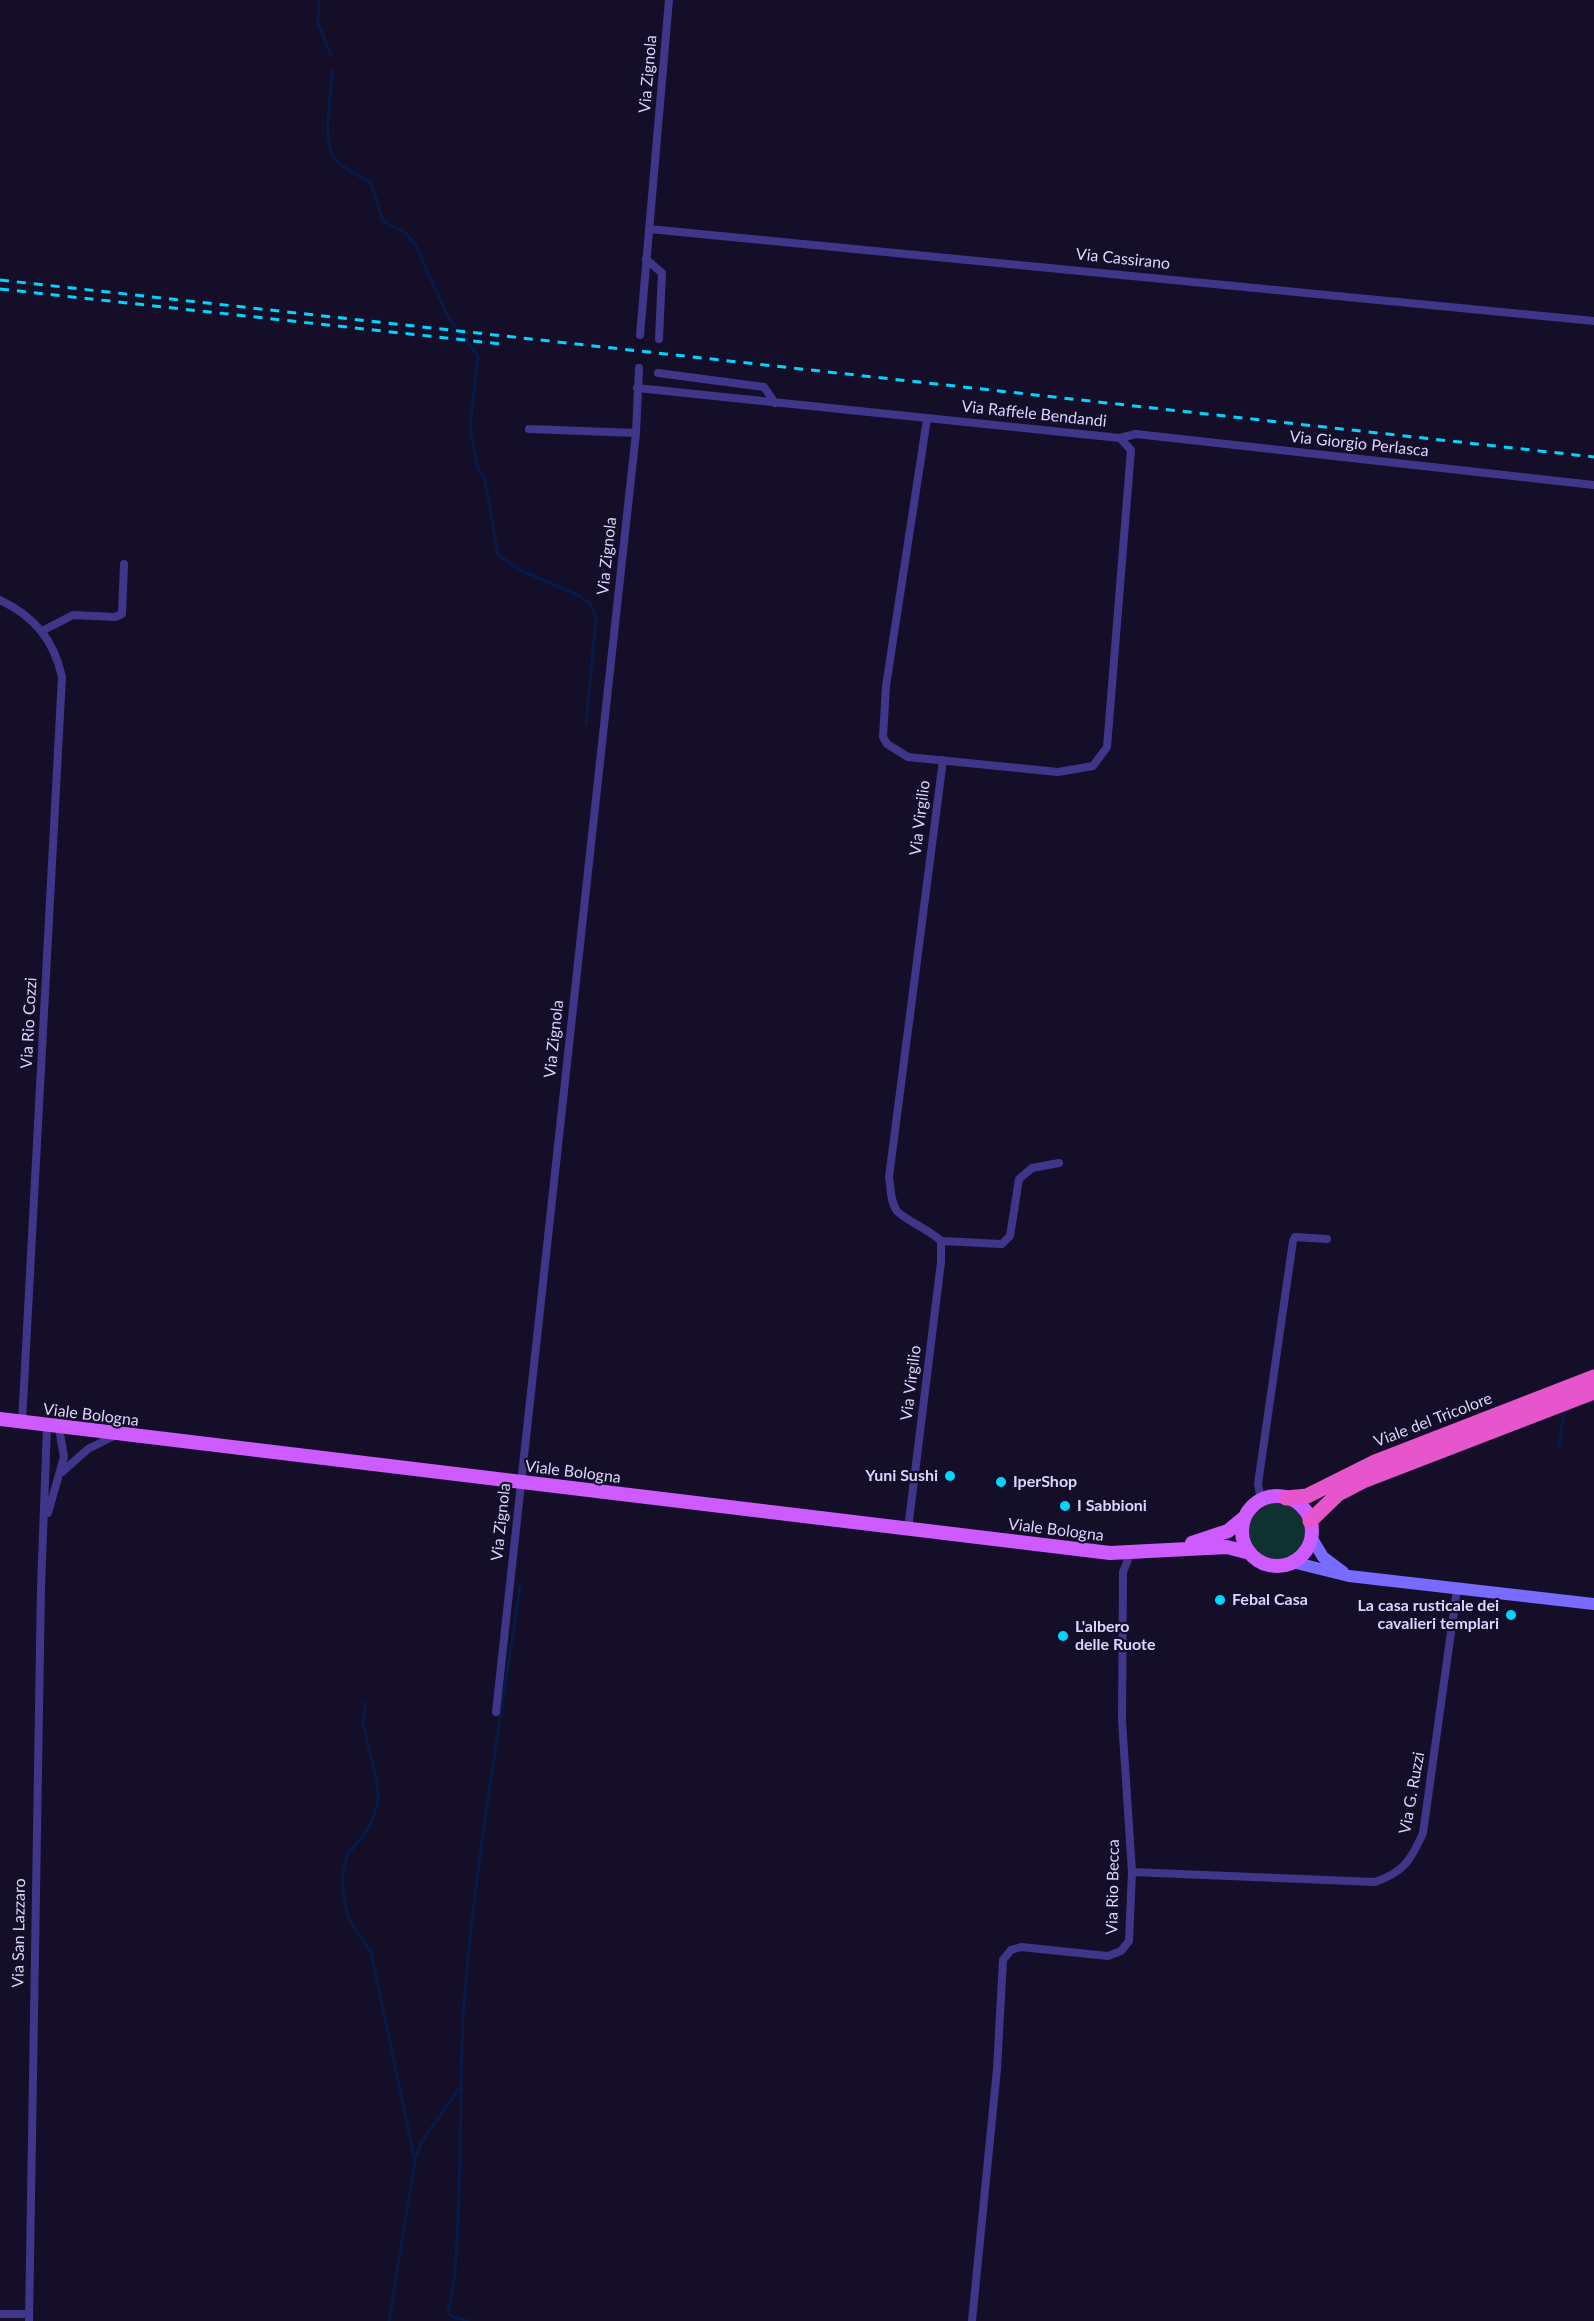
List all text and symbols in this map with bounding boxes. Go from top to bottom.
street label: Via Zignola [635,34,661,114]
street label: Via Cassirano [1075,245,1171,273]
street label: Via Raffele Bendandi [960,397,1108,431]
street label: Via Giorgio Perlasca [1288,427,1430,461]
street label: Via Zignola [593,516,621,596]
street label: Via Virgilio [906,779,934,857]
street label: Via Rio Cozzi [17,977,41,1069]
street label: Via Zignola [540,999,568,1079]
street label: Via Virgilio [897,1344,925,1422]
street label: Viale del Tricolore [1371,1389,1495,1451]
street label: Viale Bologna [42,1400,140,1430]
street label: Viale Bologna [524,1457,622,1487]
place label: Yuni Sushi [865,1466,938,1486]
marker: Yuni Sushi [943,1469,957,1483]
place label: IperShop [1013,1472,1077,1492]
marker: IperShop [994,1475,1008,1489]
street label: Via Zignola [487,1482,515,1562]
place label: I Sabbioni [1077,1496,1147,1516]
marker: I Sabbioni [1058,1499,1072,1513]
street label: Viale Bologna [1007,1515,1105,1545]
place label: Febal Casa [1232,1590,1308,1610]
marker: Febal Casa [1213,1593,1227,1607]
place label: La casa rusticale dei cavalieri templari [1358,1596,1499,1634]
marker: La casa rusticale dei cavalieri templari [1504,1608,1518,1622]
place label: L'albero delle Ruote [1075,1617,1155,1655]
marker: L'albero delle Ruote [1056,1629,1070,1643]
street label: Via G. Ruzzi [1395,1750,1429,1836]
street label: Via Rio Becca [1103,1839,1123,1935]
street label: Via San Lazzaro [8,1878,30,1988]

